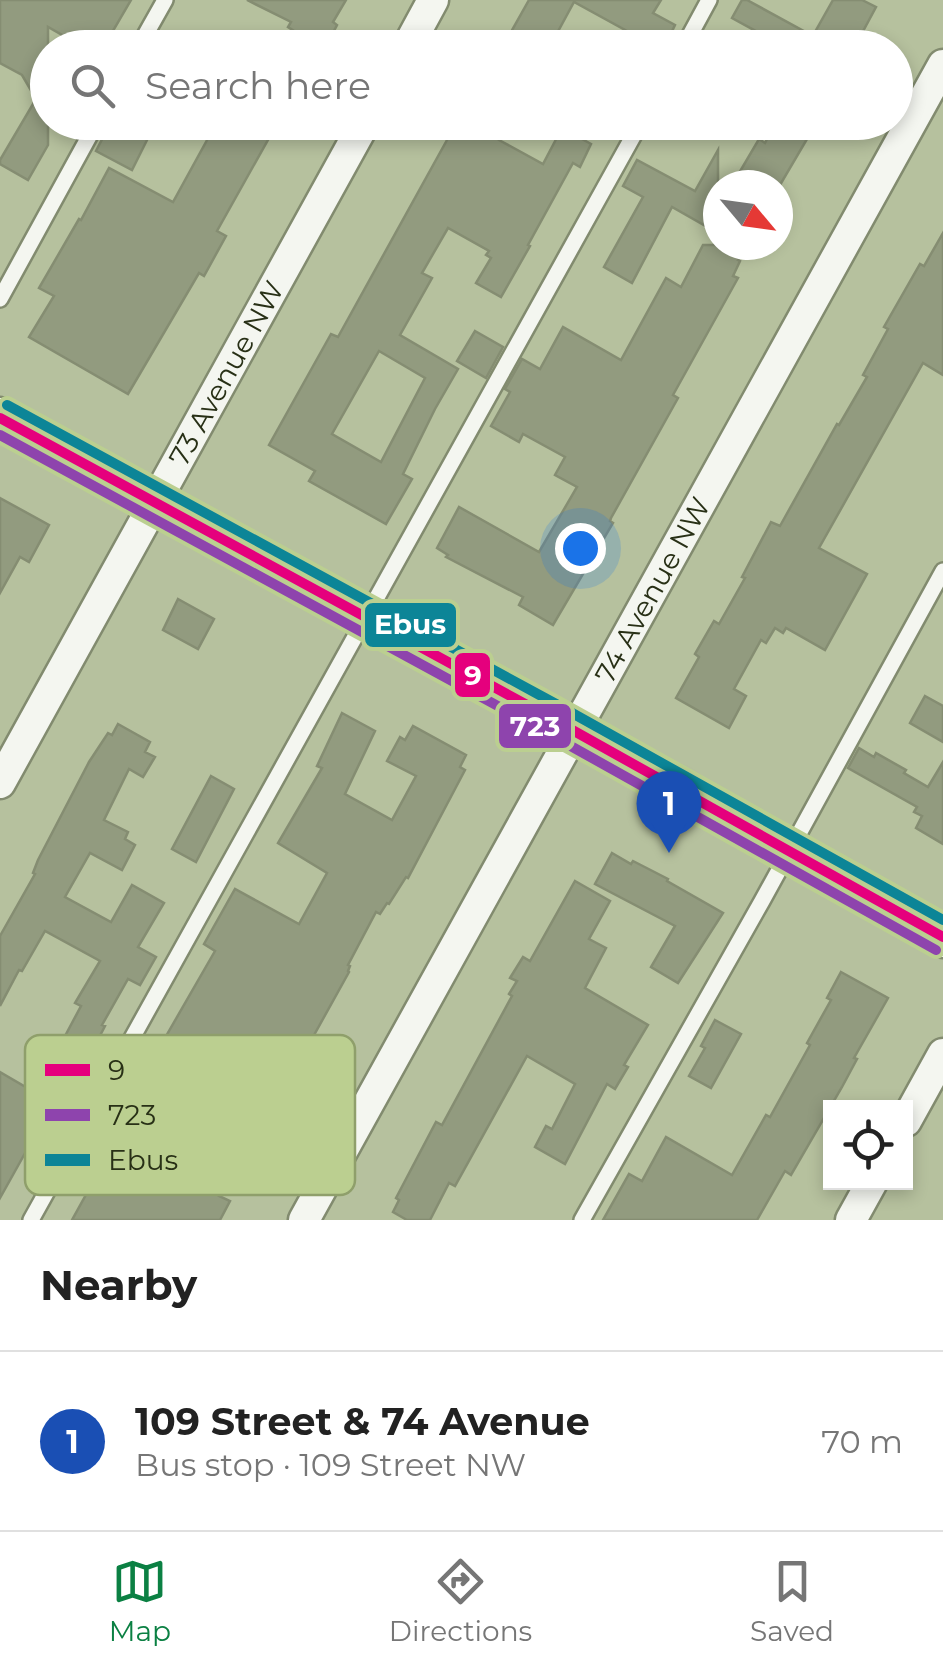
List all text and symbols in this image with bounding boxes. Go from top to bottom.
search box [30,30,913,140]
icon: search [65,58,120,113]
text: Search here [145,62,371,109]
north arrow [703,170,793,260]
street label: 73 Avenue NW [162,275,291,472]
street label: 74 Avenue NW [588,491,718,689]
your location [555,523,606,574]
line badge: Ebus [363,601,458,649]
text: Ebus [374,607,446,641]
line badge: 9 [453,651,492,699]
text: 9 [464,658,482,692]
line badge: 723 [497,702,573,750]
text: 723 [510,709,560,743]
pin: 1 [636,770,702,853]
legend [25,1035,355,1195]
text: 9 [108,1053,125,1087]
text: 723 [108,1098,156,1132]
map controls [823,1100,913,1190]
button: locate [823,1100,913,1190]
text: Ebus [108,1143,178,1177]
text: Nearby [40,1259,197,1311]
text: 109 Street & 74 Avenue [135,1398,590,1445]
text: 1 [66,1422,79,1461]
text: 70 m [821,1422,903,1461]
text: Bus stop · 109 Street NW [135,1445,526,1484]
tab: Map [109,1554,171,1648]
tab: Directions [389,1554,532,1648]
tab: Saved [750,1554,834,1648]

